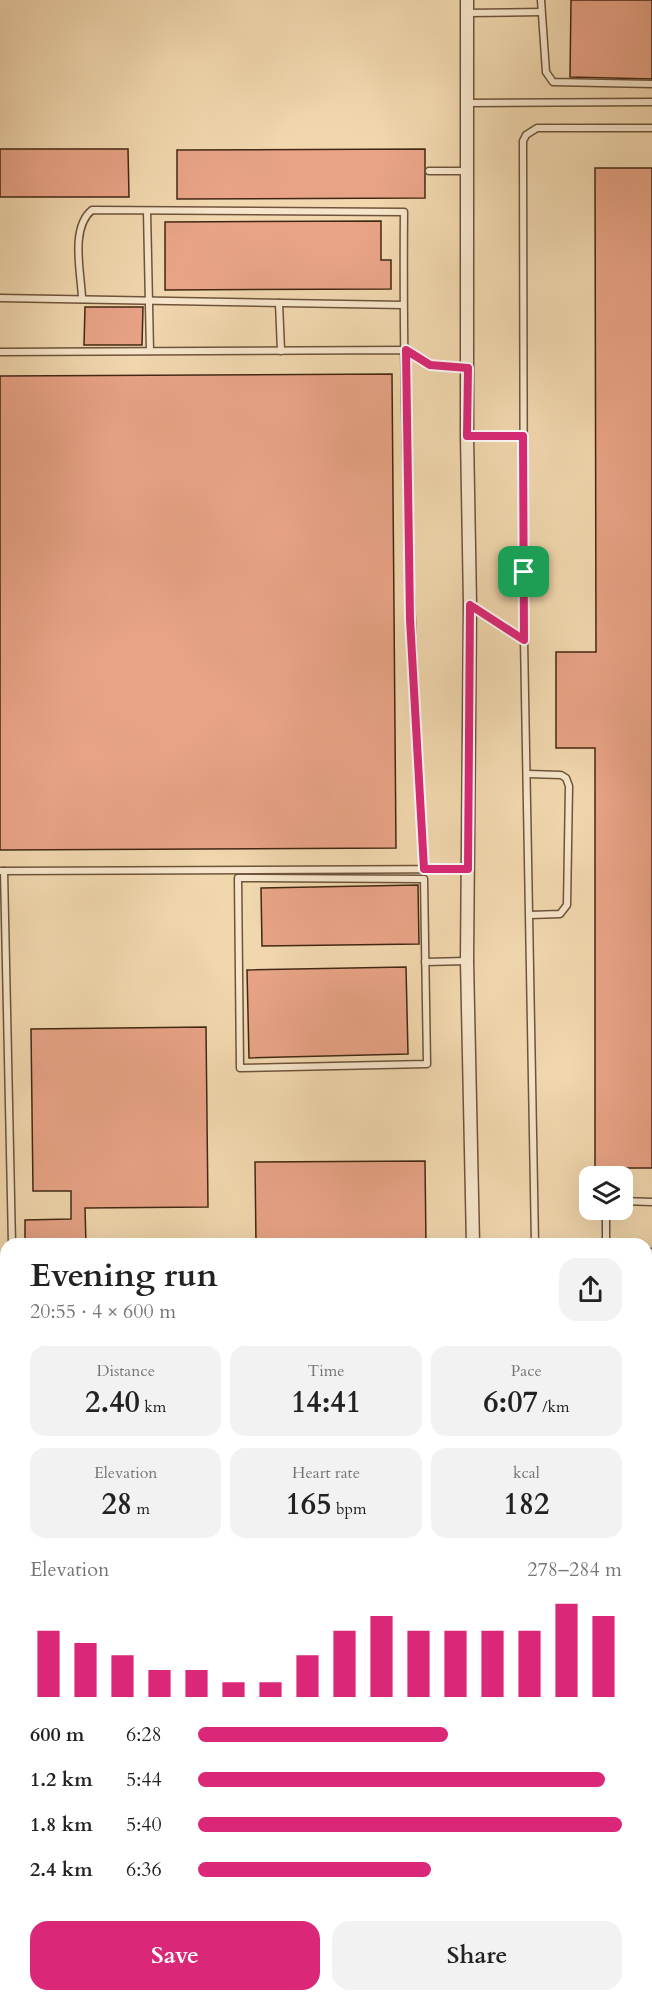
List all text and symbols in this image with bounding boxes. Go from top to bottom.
pin [498,546,549,597]
icon: arrive [507,555,540,588]
map controls [579,1166,633,1220]
button: layers [579,1166,633,1220]
text: Evening run [30,1253,218,1298]
button: share [559,1258,622,1321]
text: 20:55 · 4 × 600 m [30,1298,176,1325]
text: Distance [96,1360,155,1382]
text: Time [307,1360,345,1382]
text: Pace [511,1360,542,1382]
text: 2.40 [85,1382,140,1423]
text: 14:41 [291,1382,361,1423]
text: 6:07 [483,1382,538,1423]
text: km [140,1396,166,1418]
text: /km [538,1396,570,1418]
text: Elevation [94,1462,157,1484]
text: Heart rate [292,1462,360,1484]
text: kcal [513,1462,540,1484]
text: 28 [101,1484,132,1525]
text: 165 [285,1484,332,1525]
text: 182 [503,1484,549,1525]
text: m [132,1498,150,1520]
text: bpm [332,1498,367,1520]
text: Elevation [30,1556,109,1583]
text: 278–284 m [527,1556,622,1583]
text: 600 m [30,1721,85,1748]
text: 6:28 [126,1721,162,1748]
text: 1.2 km [30,1766,93,1793]
text: 5:44 [126,1766,162,1793]
text: 1.8 km [30,1811,93,1838]
text: 5:40 [126,1811,162,1838]
text: 2.4 km [30,1856,93,1883]
text: 6:36 [126,1856,162,1883]
button: Save [30,1921,320,1990]
button: Share [332,1921,622,1990]

